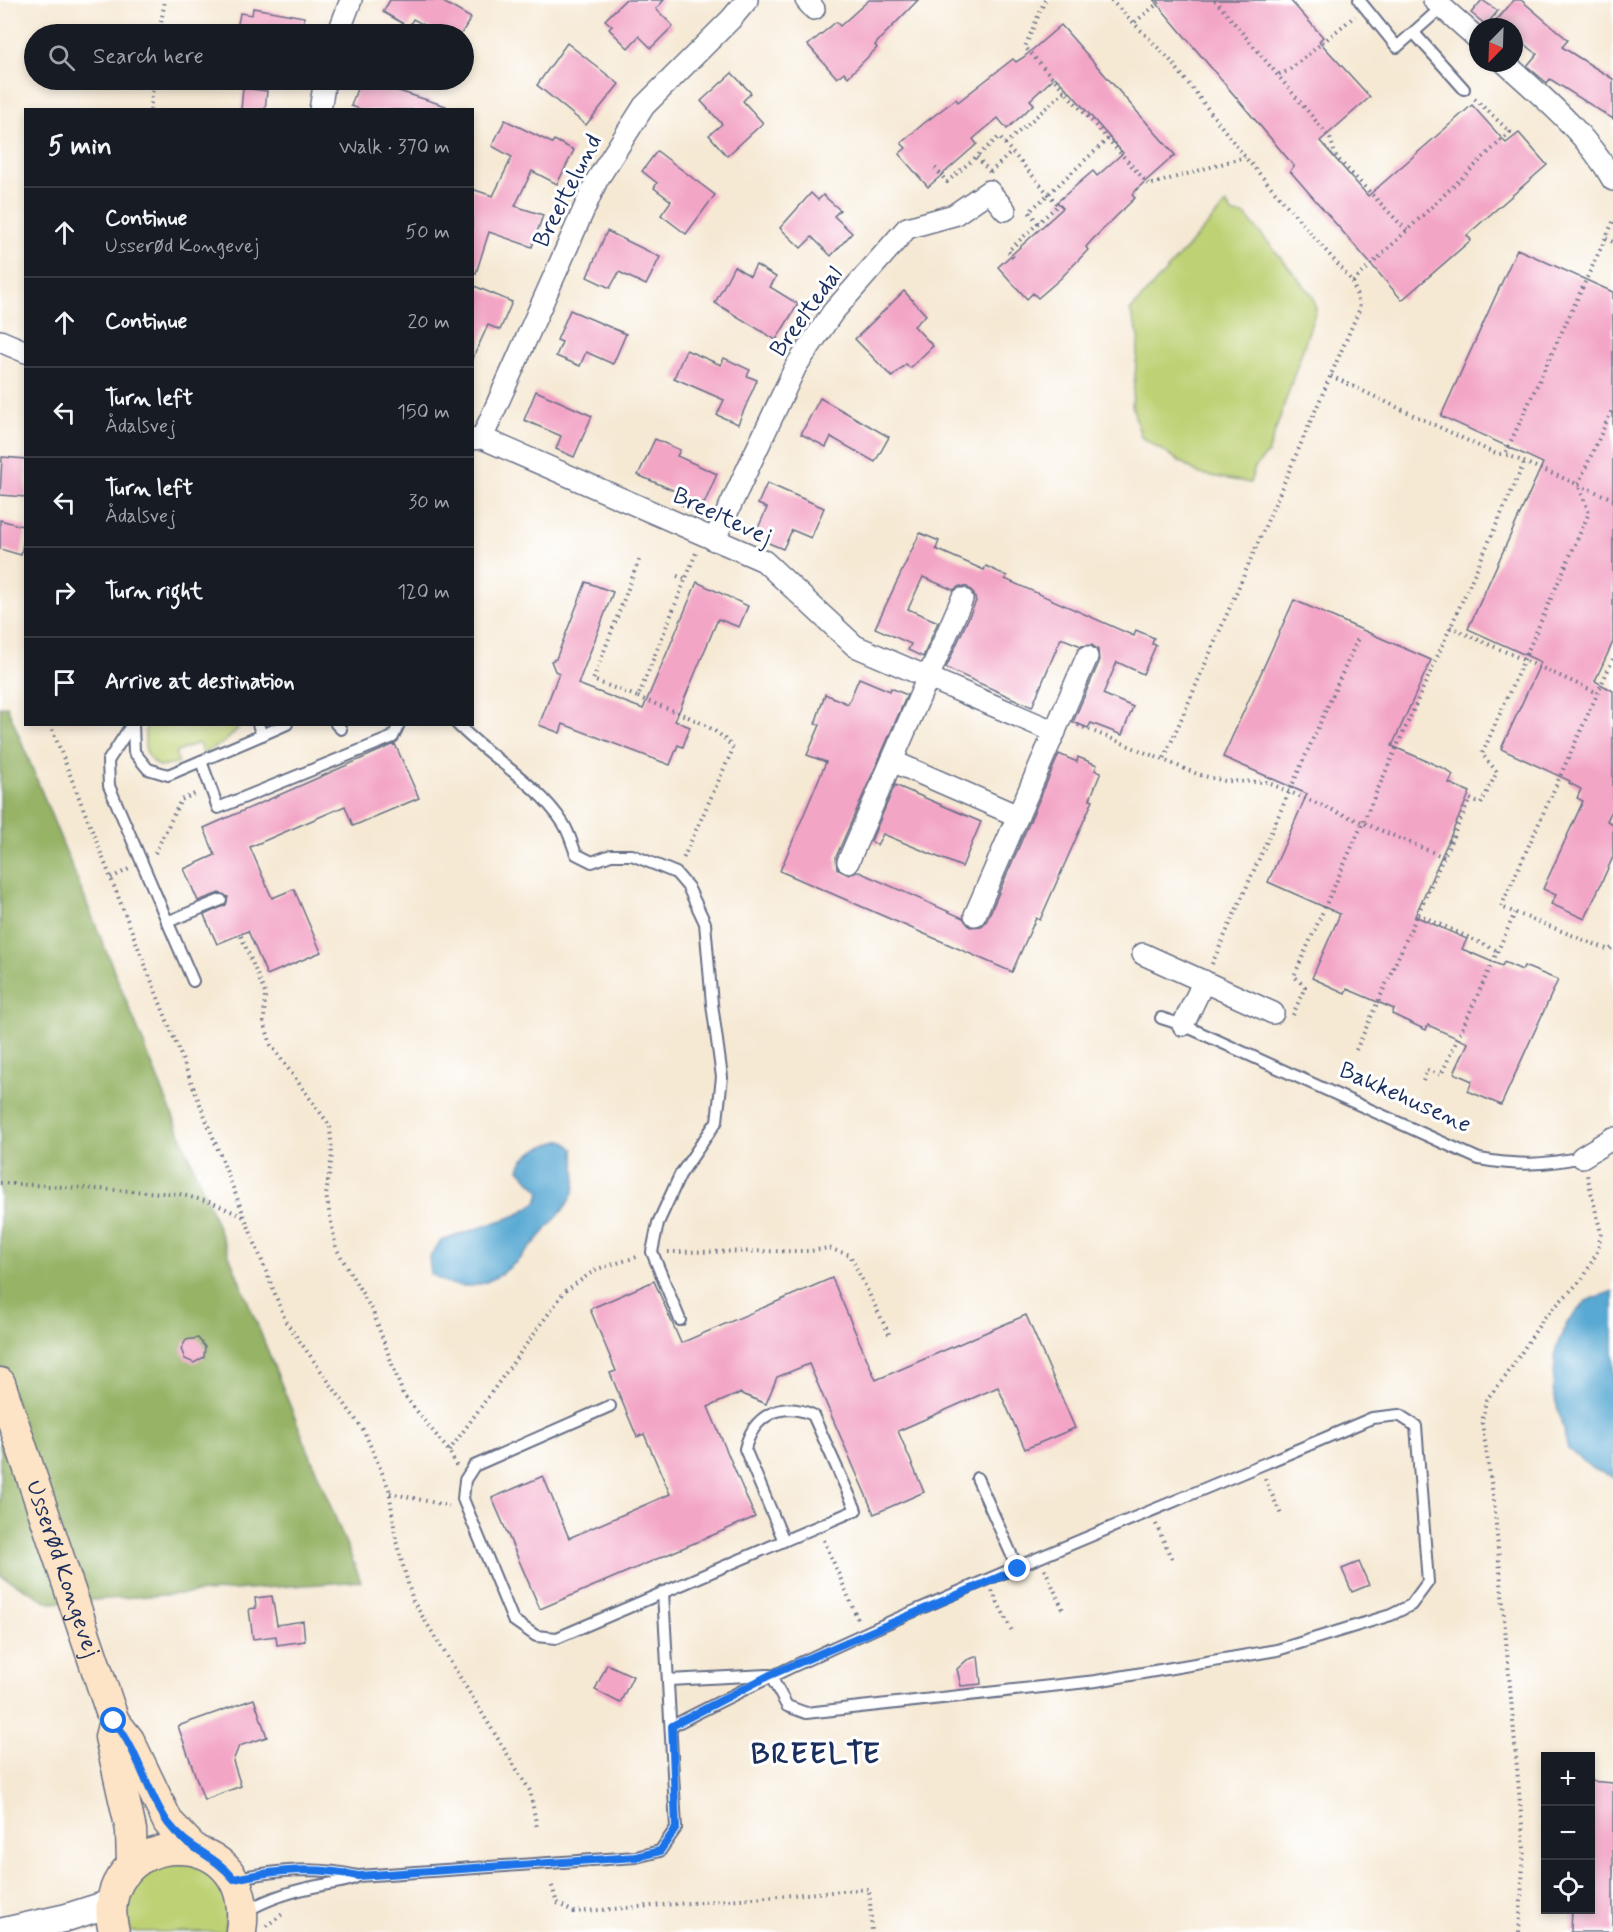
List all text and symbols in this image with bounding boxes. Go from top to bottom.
north arrow [1469,18,1523,72]
search box [24,24,474,90]
icon: search [45,41,78,74]
text: Search here [93,43,204,71]
street label: Breeltelund [526,129,610,253]
text: 5 min [48,130,112,164]
text: Walk · 370 m [339,134,450,161]
text: Continue [105,205,187,233]
icon: ahead [48,216,81,249]
text: 50 m [405,219,450,246]
text: Usserød Kongevej [105,233,259,260]
street label: Breeltedal [764,260,850,364]
icon: ahead [48,306,81,339]
text: Continue [105,308,187,336]
text: 20 m [407,309,450,336]
text: Turn left [105,385,193,413]
icon: left [48,396,81,429]
text: 150 m [397,399,450,426]
text: Ådalsvej [105,413,176,440]
text: Turn left [105,475,193,503]
street label: Breeltevej [667,481,777,553]
icon: left [48,486,81,519]
text: 30 m [408,489,450,516]
text: Ådalsvej [105,503,176,530]
icon: right [48,576,81,609]
text: Turn right [105,578,203,606]
text: 120 m [397,579,450,606]
icon: arrive [48,666,81,699]
text: Arrive at destination [105,668,295,696]
street label: Bakkehusene [1334,1055,1476,1141]
street label: Usserød Kongevej [18,1476,107,1661]
route end [1004,1555,1030,1581]
route start [100,1707,126,1733]
district label: BREELTE [751,1735,881,1774]
map controls [1541,1752,1595,1914]
button: + [1541,1752,1595,1806]
button: − [1541,1806,1595,1860]
button: locate [1541,1860,1595,1914]

